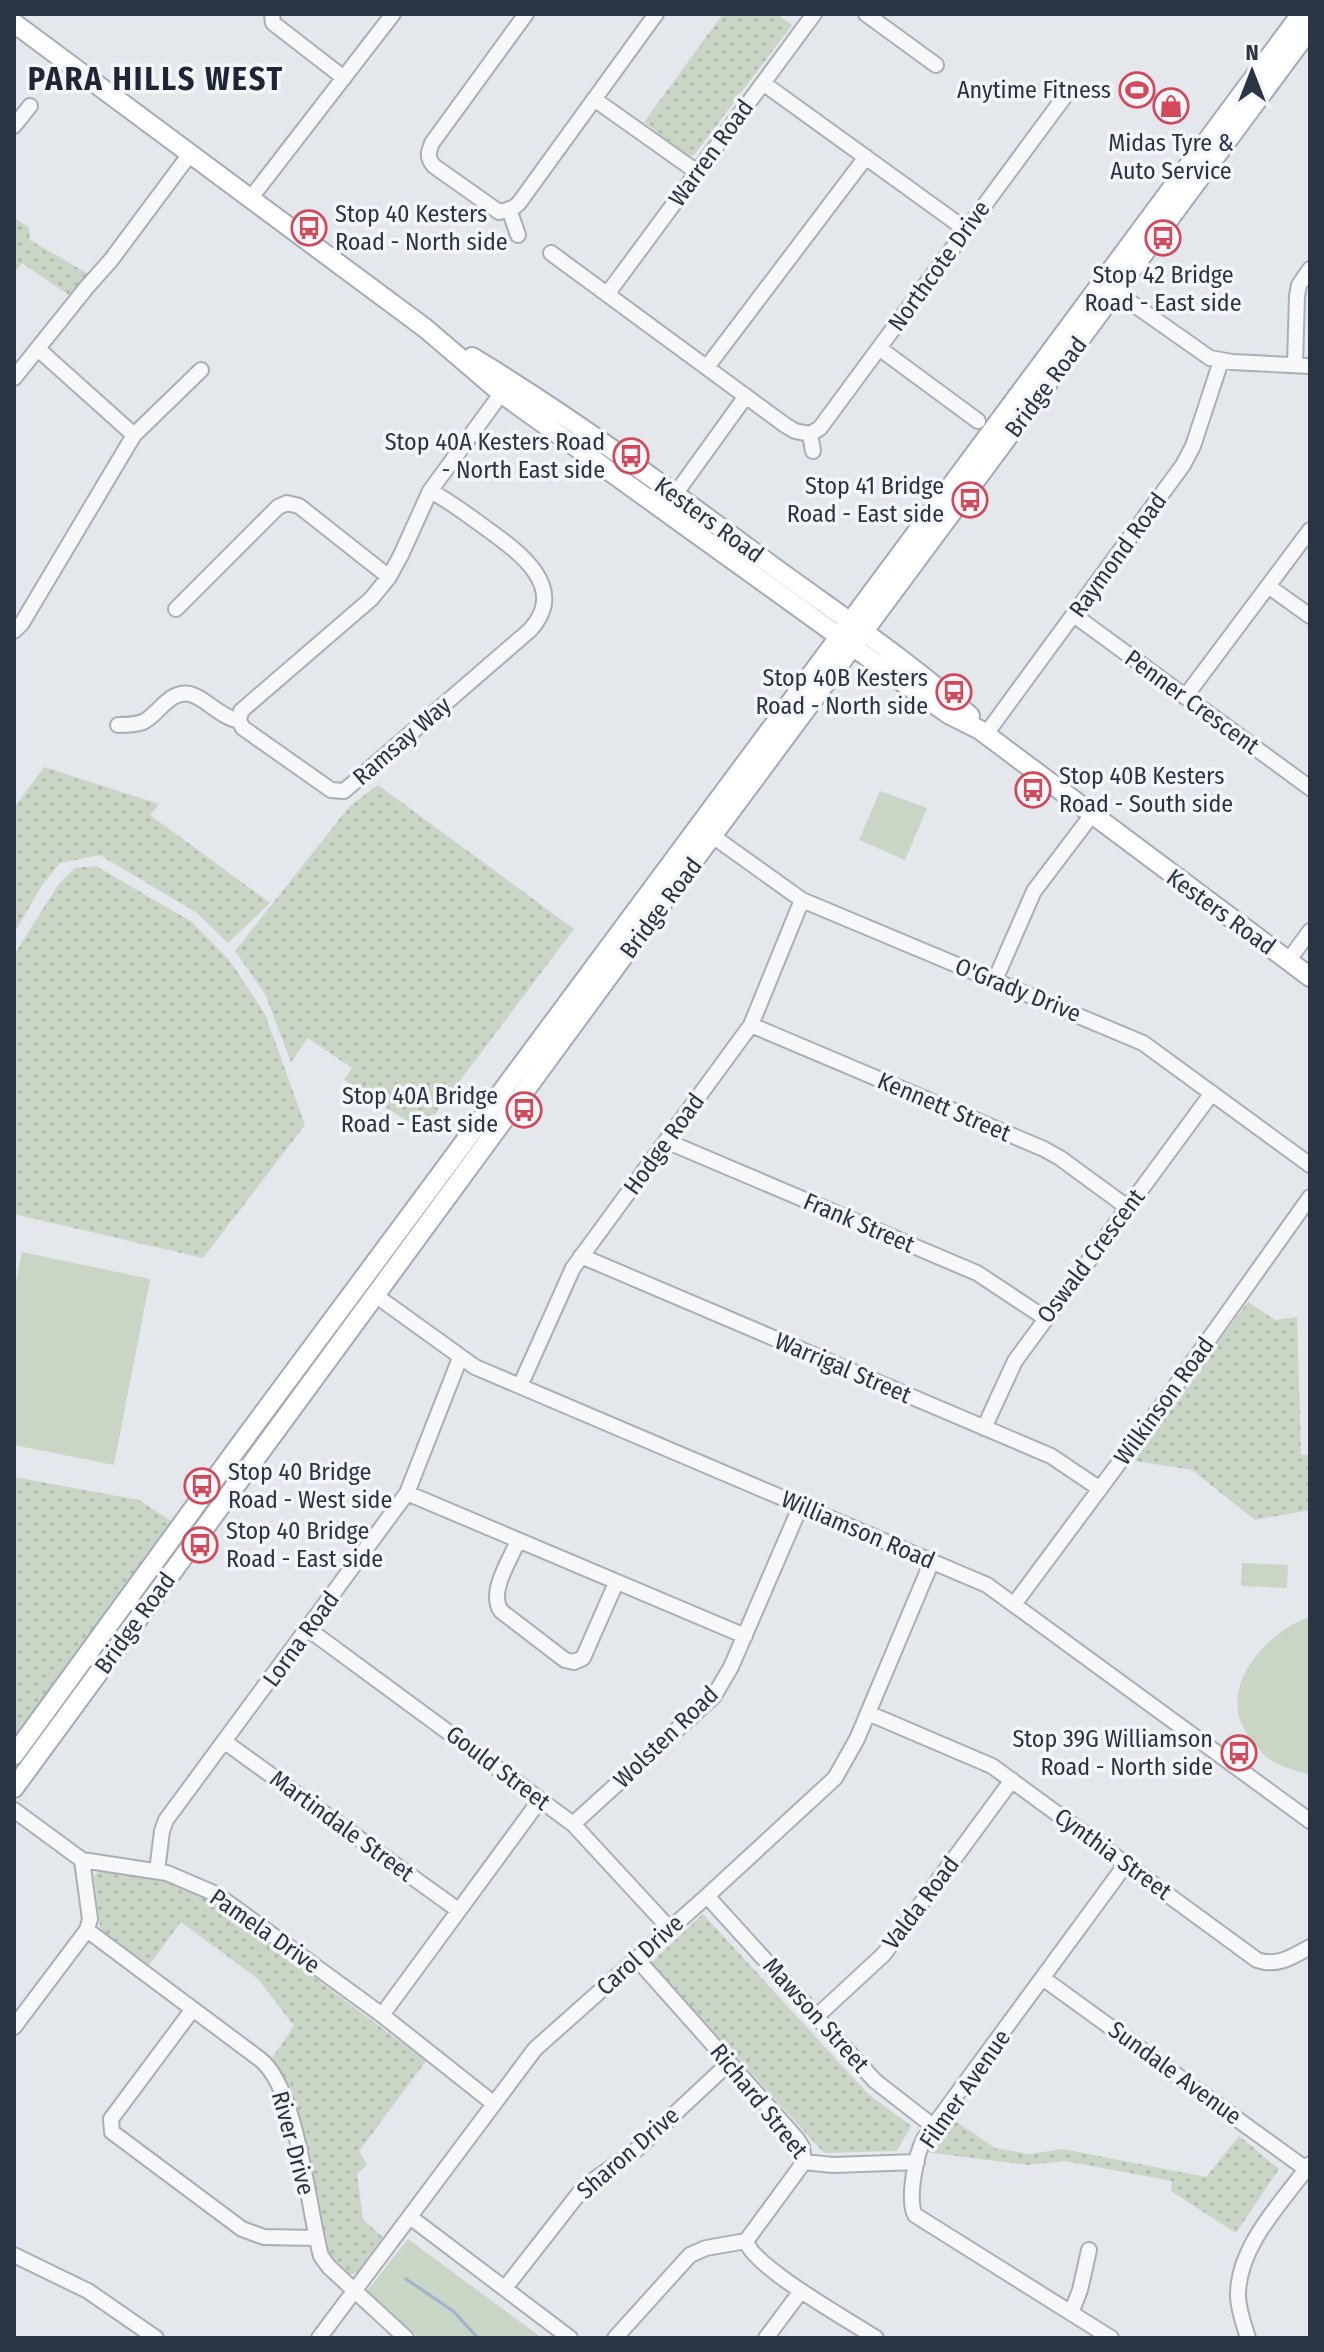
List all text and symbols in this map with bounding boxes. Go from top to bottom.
north arrow [1212,32,1292,112]
text: N [1245,39,1259,66]
district label: PARA HILLS WEST [28,60,284,98]
sports icon: Anytime Fitness [1118,71,1156,109]
place label: Anytime Fitness [957,76,1111,104]
shop icon: Midas Tyre & Auto Service [1152,87,1190,125]
street label: Warren Road [663,94,759,212]
place label: Midas Tyre & Auto Service [1108,129,1234,185]
street label: Northcote Drive [882,195,996,337]
place label: Stop 40 Kesters Road - North side [335,200,508,256]
bus stop icon: Stop 40 Kesters Road - North side [290,209,328,247]
bus stop icon: Stop 42 Bridge Road - East side [1144,219,1182,257]
place label: Stop 42 Bridge Road - East side [1084,261,1242,317]
street label: Bridge Road [999,331,1093,443]
place label: Stop 40A Kesters Road - North East side [385,428,605,484]
bus stop icon: Stop 40A Kesters Road - North East side [612,437,650,475]
street label: Kesters Road [649,471,769,569]
place label: Stop 41 Bridge Road - East side [787,472,944,528]
bus stop icon: Stop 41 Bridge Road - East side [951,481,989,519]
street label: Raymond Road [1063,487,1173,623]
street label: Penner Crescent [1120,644,1265,760]
place label: Stop 40B Kesters Road - North side [755,664,928,720]
bus stop icon: Stop 40B Kesters Road - North side [935,673,973,711]
street label: Ramsay Way [347,691,457,791]
place label: Stop 40B Kesters Road - South side [1059,762,1233,818]
bus stop icon: Stop 40B Kesters Road - South side [1014,771,1052,809]
street label: Bridge Road [614,852,708,964]
street label: Kesters Road [1161,863,1281,961]
street label: O'Grady Drive [951,952,1085,1028]
street label: Kennett Street [873,1066,1015,1148]
place label: Stop 40A Bridge Road - East side [341,1082,498,1138]
street label: Hodge Road [618,1088,710,1200]
bus stop icon: Stop 40A Bridge Road - East side [505,1091,543,1129]
street label: Oswald Crescent [1031,1183,1151,1329]
street label: Frank Street [799,1187,919,1259]
street label: Warrigal Street [771,1327,915,1409]
street label: Wilkinson Road [1108,1332,1220,1470]
place label: Stop 40 Bridge Road - West side [228,1458,392,1514]
bus stop icon: Stop 40 Bridge Road - West side [183,1467,221,1505]
street label: Williamson Road [777,1485,939,1575]
place label: Stop 40 Bridge Road - East side [226,1517,383,1573]
bus stop icon: Stop 40 Bridge Road - East side [181,1526,219,1564]
street label: Bridge Road [89,1567,181,1679]
street label: Lorna Road [257,1586,345,1692]
street label: Wolsten Road [608,1680,724,1794]
street label: Gould Street [441,1720,556,1816]
place label: Stop 39G Williamson Road - North side [1012,1725,1213,1781]
bus stop icon: Stop 39G Williamson Road - North side [1220,1734,1258,1772]
street label: Martindale Street [265,1764,419,1888]
street label: Cynthia Street [1049,1802,1177,1906]
street label: Valda Road [877,1851,965,1955]
street label: Pamela Drive [205,1883,325,1979]
street label: Carol Drive [591,1909,689,2001]
street label: Mawson Street [757,1952,875,2078]
street label: Sundale Avenue [1103,2015,1247,2131]
street label: Filmer Avenue [914,2024,1016,2154]
street label: Richard Street [704,2038,814,2164]
street label: River Drive [266,2088,320,2198]
street label: Sharon Drive [571,2101,685,2205]

